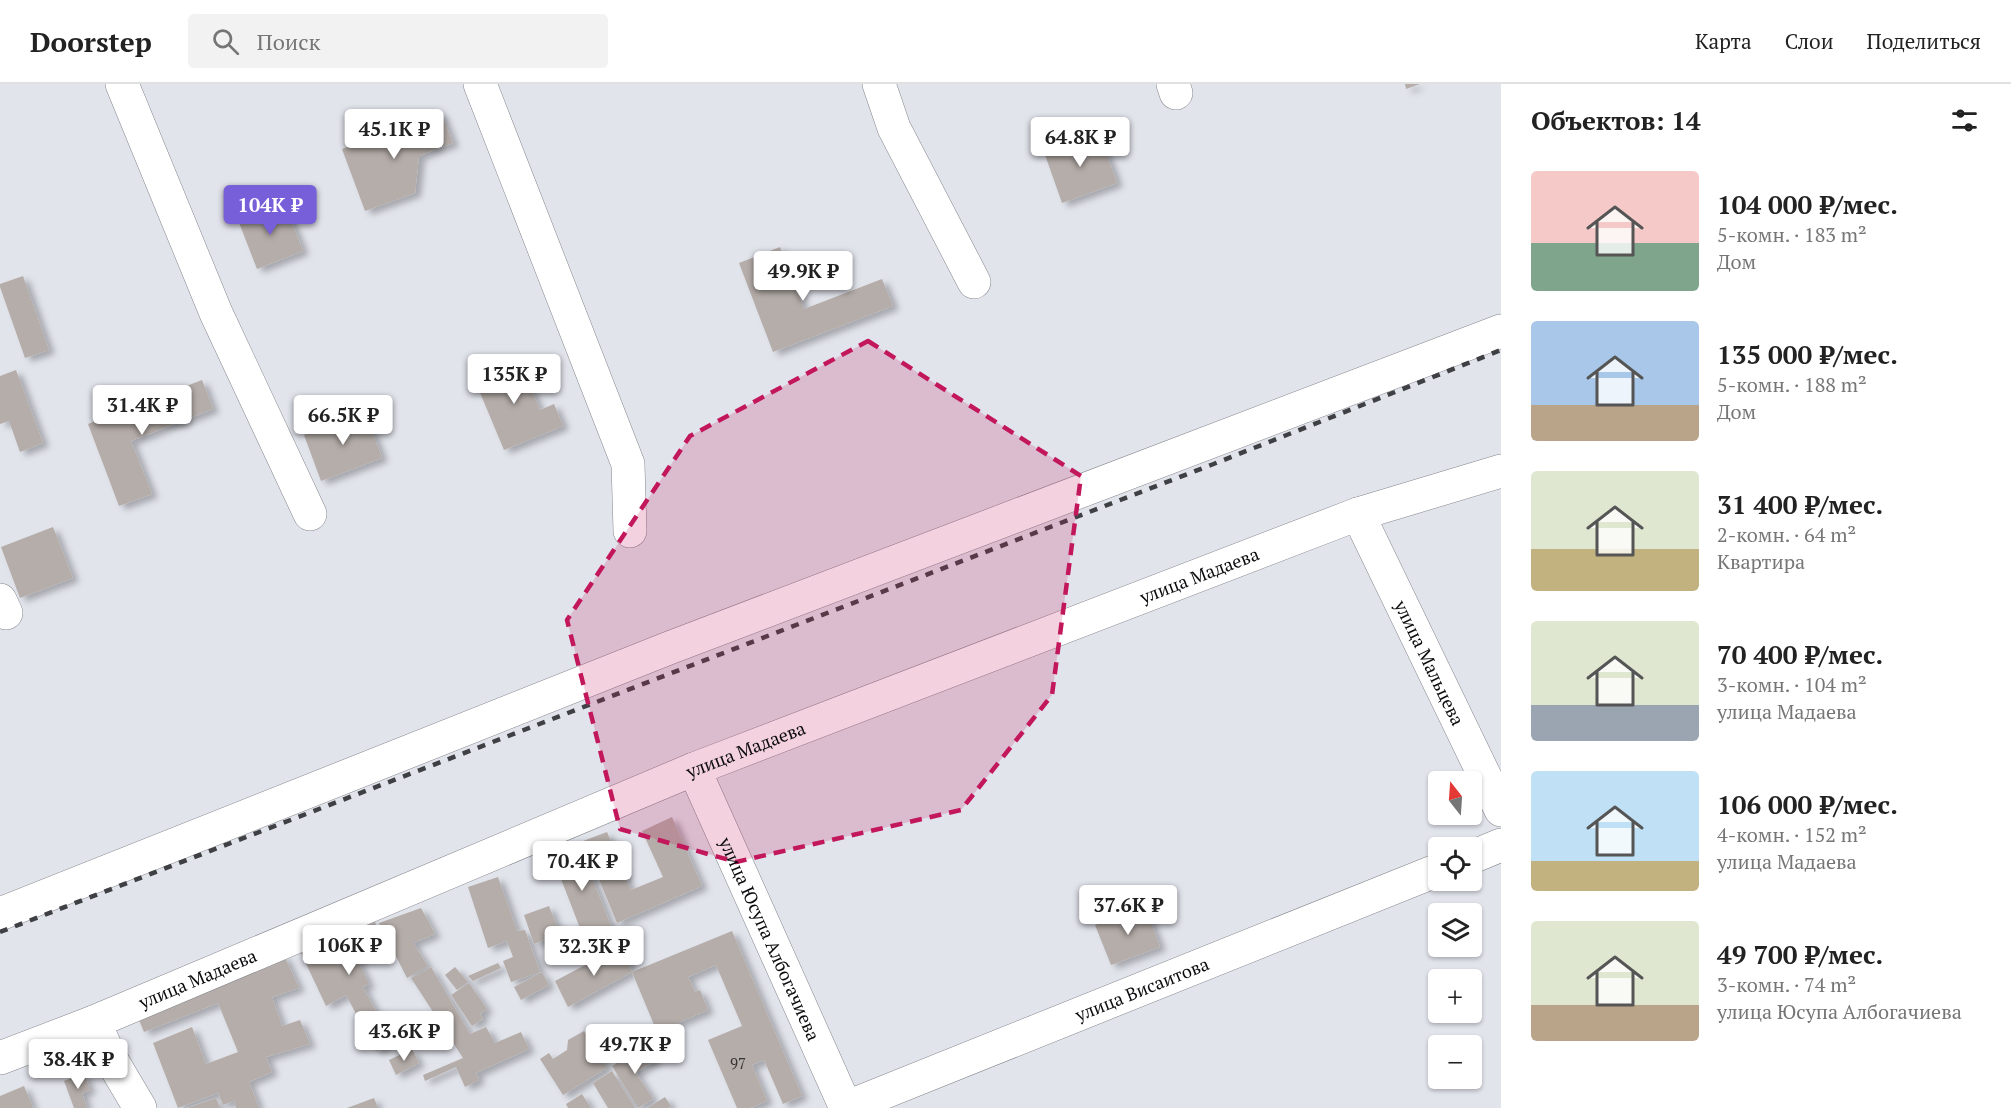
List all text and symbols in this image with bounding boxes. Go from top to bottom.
search box [188,14,608,68]
text: Doorstep [30,23,152,60]
icon: search [209,25,242,58]
text: Поиск [257,27,320,56]
text: Карта [1695,27,1752,55]
text: Слои [1785,27,1834,55]
text: Поделиться [1867,27,1981,55]
text: Объектов: 14 [1531,103,1701,137]
icon: filters [1948,104,1981,137]
pin: 45.1K ₽ [339,109,449,160]
text: 45.1K ₽ [359,115,429,142]
pin: 64.8K ₽ [1025,117,1135,168]
text: 64.8K ₽ [1045,123,1115,150]
pin: 104K ₽ [221,185,319,236]
text: 104 000 ₽/мес. [1717,187,1898,221]
text: 104K ₽ [238,191,302,218]
icon: home [1579,195,1651,267]
text: 5-комн. · 183 m² [1717,221,1867,248]
text: Дом [1717,248,1756,275]
pin: 49.9K ₽ [748,251,858,302]
text: 49.9K ₽ [768,257,838,284]
text: 135 000 ₽/мес. [1717,337,1898,371]
icon: home [1579,345,1651,417]
pin: 135K ₽ [465,354,563,405]
text: 135K ₽ [482,360,546,387]
text: 5-комн. · 188 m² [1717,371,1867,398]
pin: 31.4K ₽ [87,385,197,436]
text: 31.4K ₽ [107,391,177,418]
pin: 66.5K ₽ [288,395,398,446]
text: Дом [1717,398,1756,425]
text: 66.5K ₽ [308,401,378,428]
text: 31 400 ₽/мес. [1717,487,1883,521]
icon: home [1579,495,1651,567]
text: 2-комн. · 64 m² [1717,521,1856,548]
street label: улица Мадаева [1135,541,1262,609]
text: Квартира [1717,548,1805,575]
street label: улица Мальцева [1389,595,1470,729]
text: 70 400 ₽/мес. [1717,637,1883,671]
icon: home [1579,645,1651,717]
text: 3-комн. · 104 m² [1717,671,1867,698]
text: улица Мадаева [1717,698,1857,725]
street label: улица Мадаева [681,715,809,783]
north arrow [1428,771,1482,825]
map controls [1428,771,1482,1089]
text: 106 000 ₽/мес. [1717,787,1898,821]
icon: home [1579,795,1651,867]
text: 4-комн. · 152 m² [1717,821,1867,848]
street label: улица Юсупа Албогачиева [714,832,826,1044]
button: locate [1428,837,1482,891]
pin: 70.4K ₽ [527,841,637,892]
text: 70.4K ₽ [547,847,617,874]
text: улица Мадаева [1717,848,1857,875]
pin: 37.6K ₽ [1073,885,1183,936]
text: 37.6K ₽ [1093,891,1163,918]
button: layers [1428,903,1482,957]
pin: 106K ₽ [300,925,398,976]
pin: 32.3K ₽ [539,926,649,977]
text: 106K ₽ [317,931,381,958]
text: 32.3K ₽ [559,932,629,959]
text: 49 700 ₽/мес. [1717,937,1883,971]
street label: улица Мадаева [134,943,260,1014]
icon: home [1579,945,1651,1017]
street label: улица Висаитова [1071,951,1212,1027]
button: + [1428,969,1482,1023]
text: 3-комн. · 74 m² [1717,971,1856,998]
text: улица Юсупа Албогачиева [1717,998,1962,1025]
pin: 43.6K ₽ [349,1011,459,1062]
text: 43.6K ₽ [369,1017,439,1044]
pin: 49.7K ₽ [580,1024,690,1075]
text: 49.7K ₽ [600,1030,670,1057]
button: − [1428,1035,1482,1089]
pin: 38.4K ₽ [23,1039,133,1090]
text: 38.4K ₽ [43,1045,113,1072]
house number: 97 [730,1053,746,1073]

